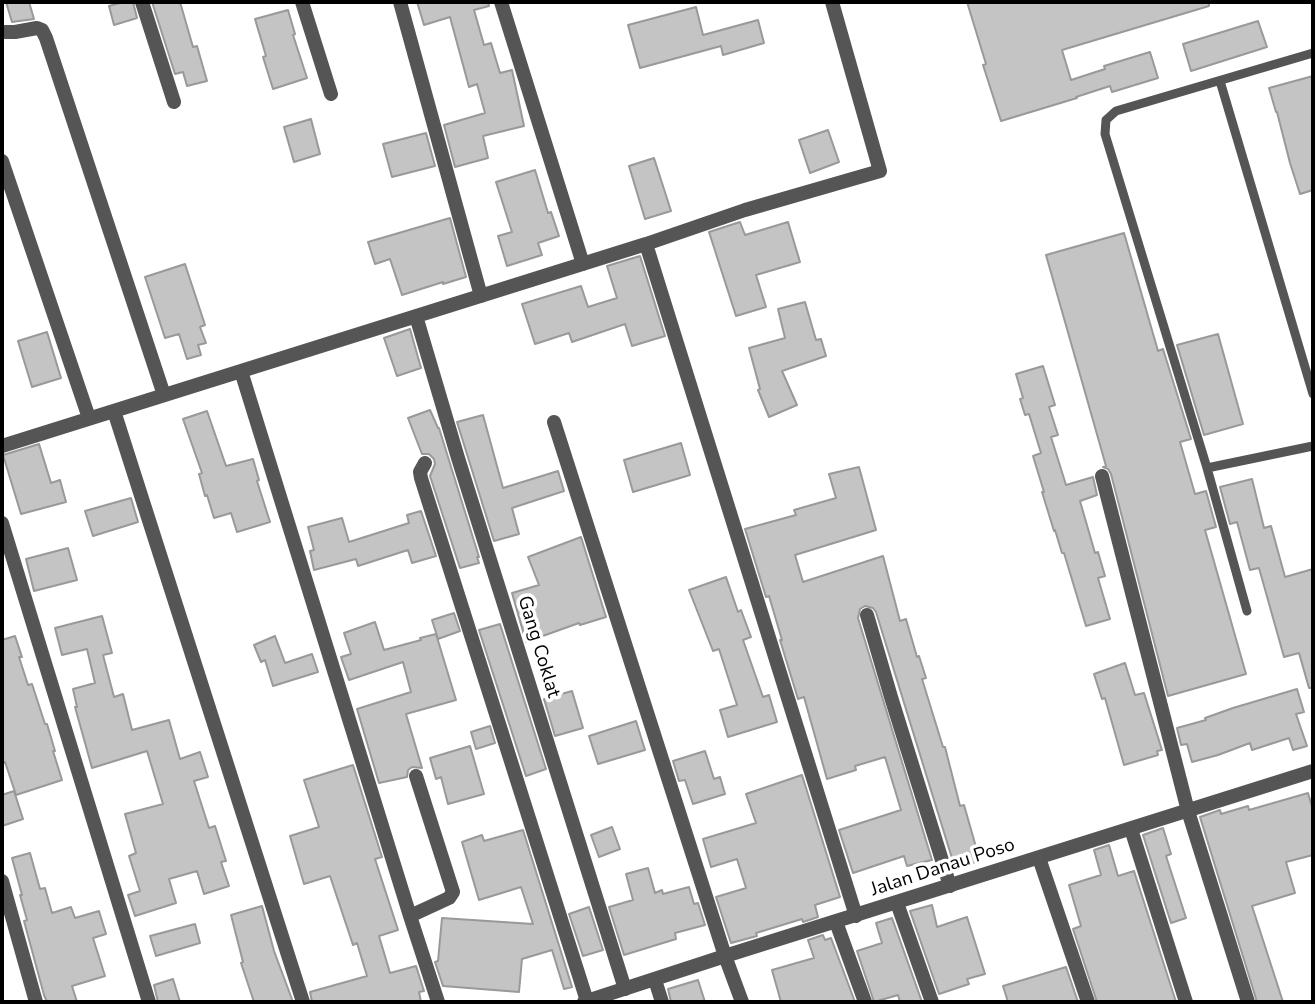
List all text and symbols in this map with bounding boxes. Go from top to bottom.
street label: Gang Coklat [512,593,564,701]
street label: Jalan Danau Poso [868,834,1018,902]

